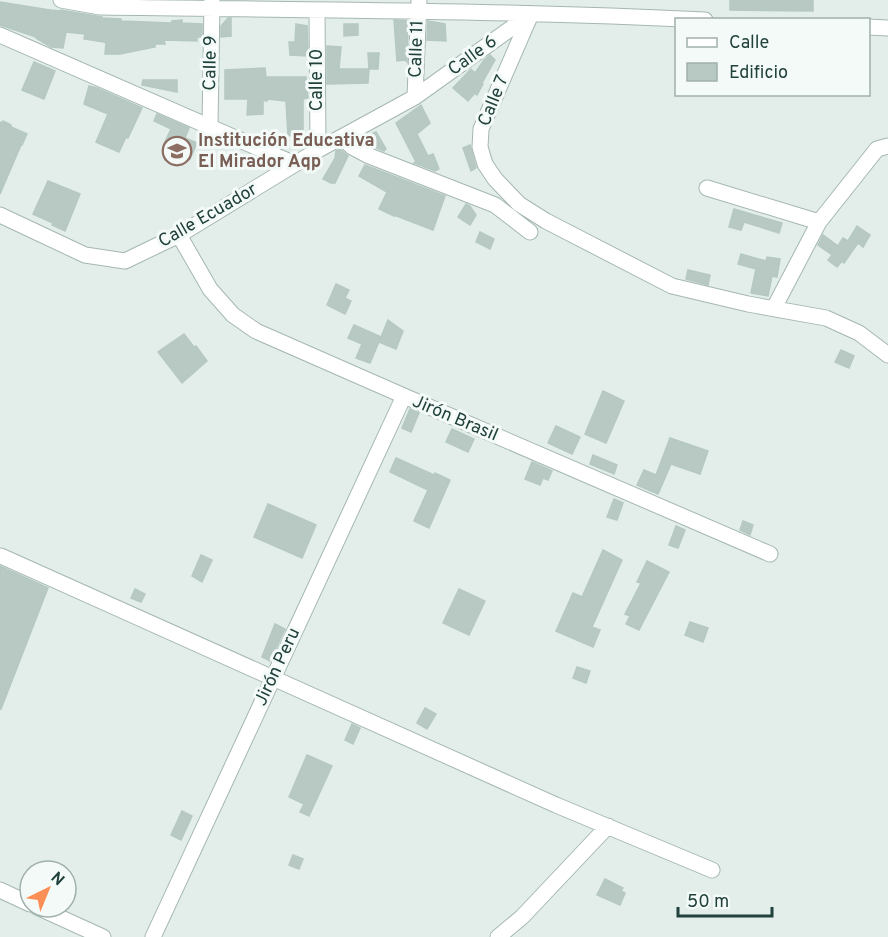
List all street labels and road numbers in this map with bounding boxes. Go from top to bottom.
street label: Calle 11 [404,20,430,78]
street label: Calle 6 [444,30,502,82]
street label: Calle 9 [199,35,223,91]
street label: Calle 10 [306,49,329,111]
street label: Calle 7 [473,72,515,130]
street label: Calle Ecuador [154,178,262,254]
street label: Jirón Brasil [409,391,501,447]
street label: Jirón Peru [250,624,306,710]

